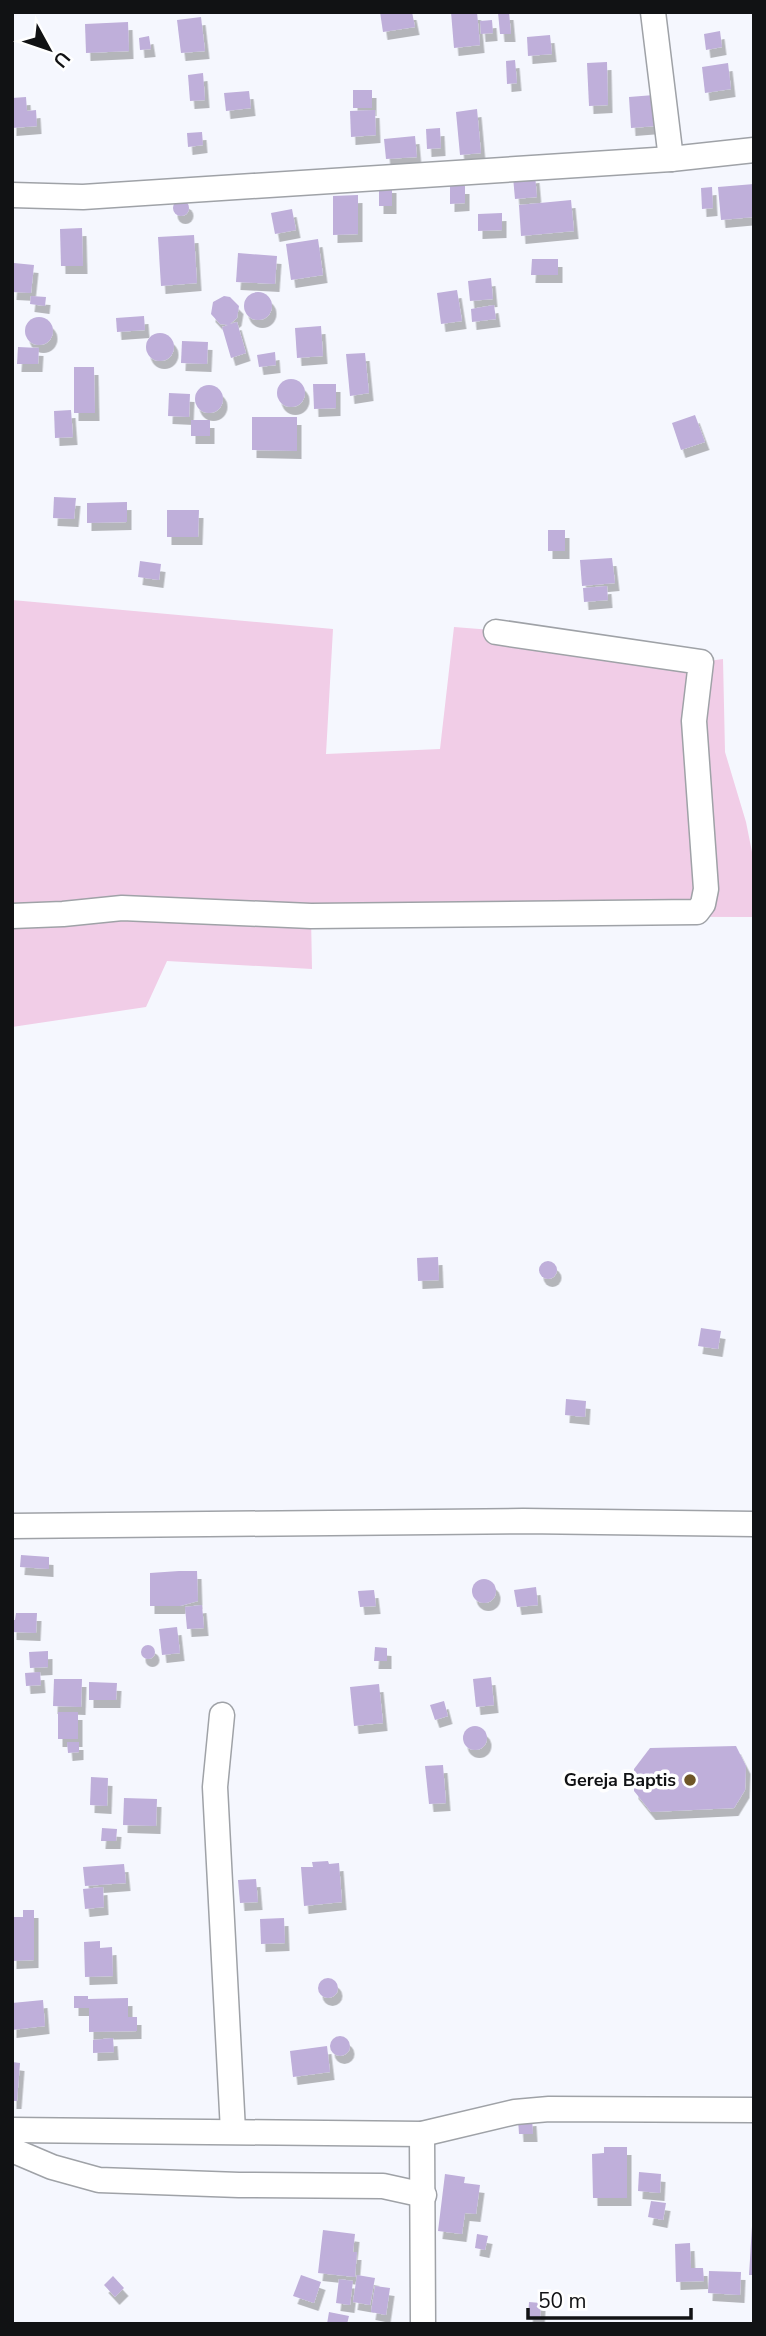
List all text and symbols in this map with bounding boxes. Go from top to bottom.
north arrow [14,14,84,84]
text: U [47,46,76,73]
place label: Gereja Baptis [564,1768,676,1792]
marker: Gereja Baptis [682,1772,698,1788]
scale bar [528,2276,691,2320]
text: 50 m [538,2287,587,2315]

